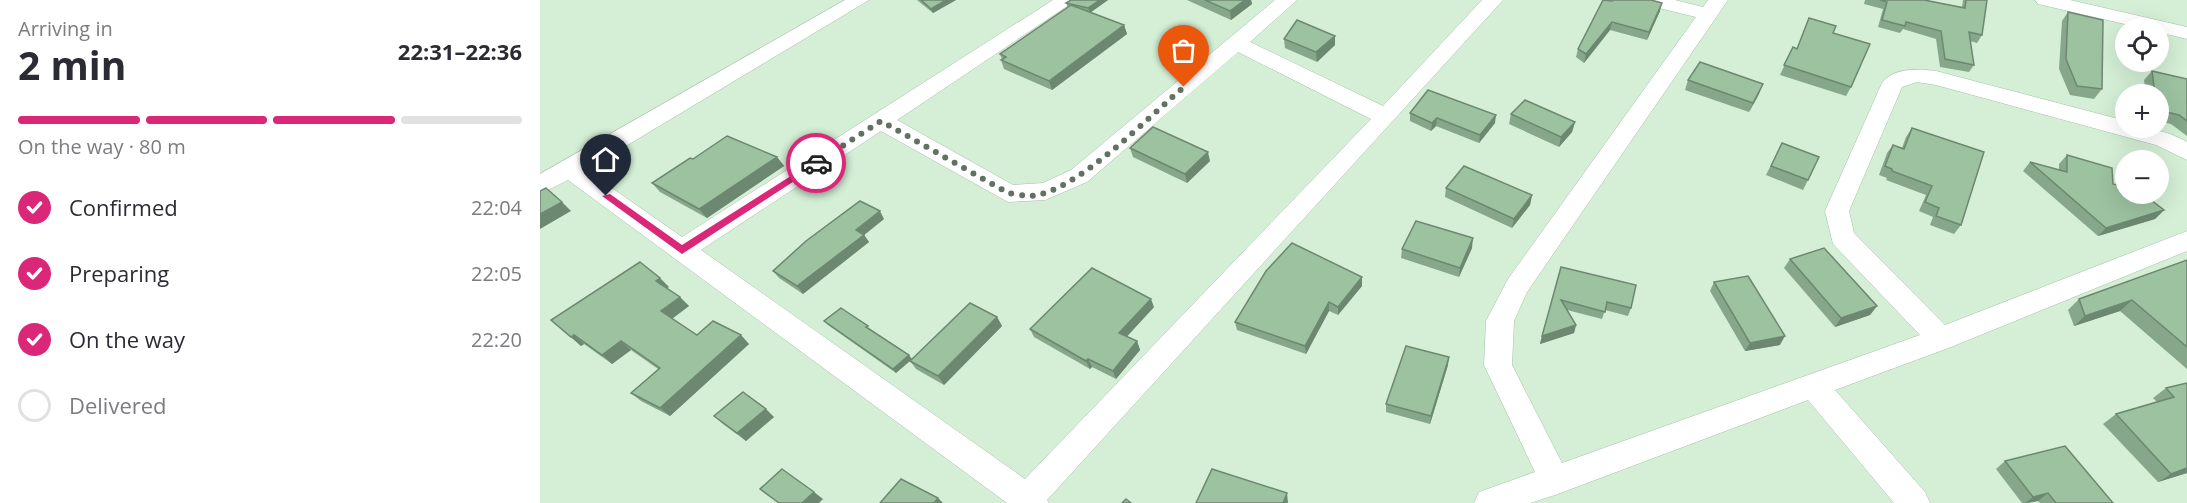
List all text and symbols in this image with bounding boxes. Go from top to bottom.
text: Arriving in [18,15,113,42]
map controls [2115,18,2169,204]
button: locate [2115,18,2169,72]
pin [1158,25,1209,87]
icon: bag [1167,34,1200,67]
text: 22:31–22:36 [398,36,522,66]
text: 2 min [18,38,126,91]
button: + [2115,84,2169,138]
text: On the way · 80 m [18,133,186,160]
courier [786,133,846,193]
pin [580,134,631,196]
icon: home [589,143,622,176]
icon: car [800,147,833,180]
button: − [2115,150,2169,204]
icon: check [18,191,51,224]
text: Confirmed [69,192,178,222]
text: 22:04 [471,194,522,221]
icon: check [18,257,51,290]
text: Preparing [69,258,169,288]
text: 22:05 [471,260,522,287]
icon: check [18,323,51,356]
text: On the way [69,324,185,354]
text: 22:20 [471,326,522,353]
text: Delivered [69,390,167,420]

